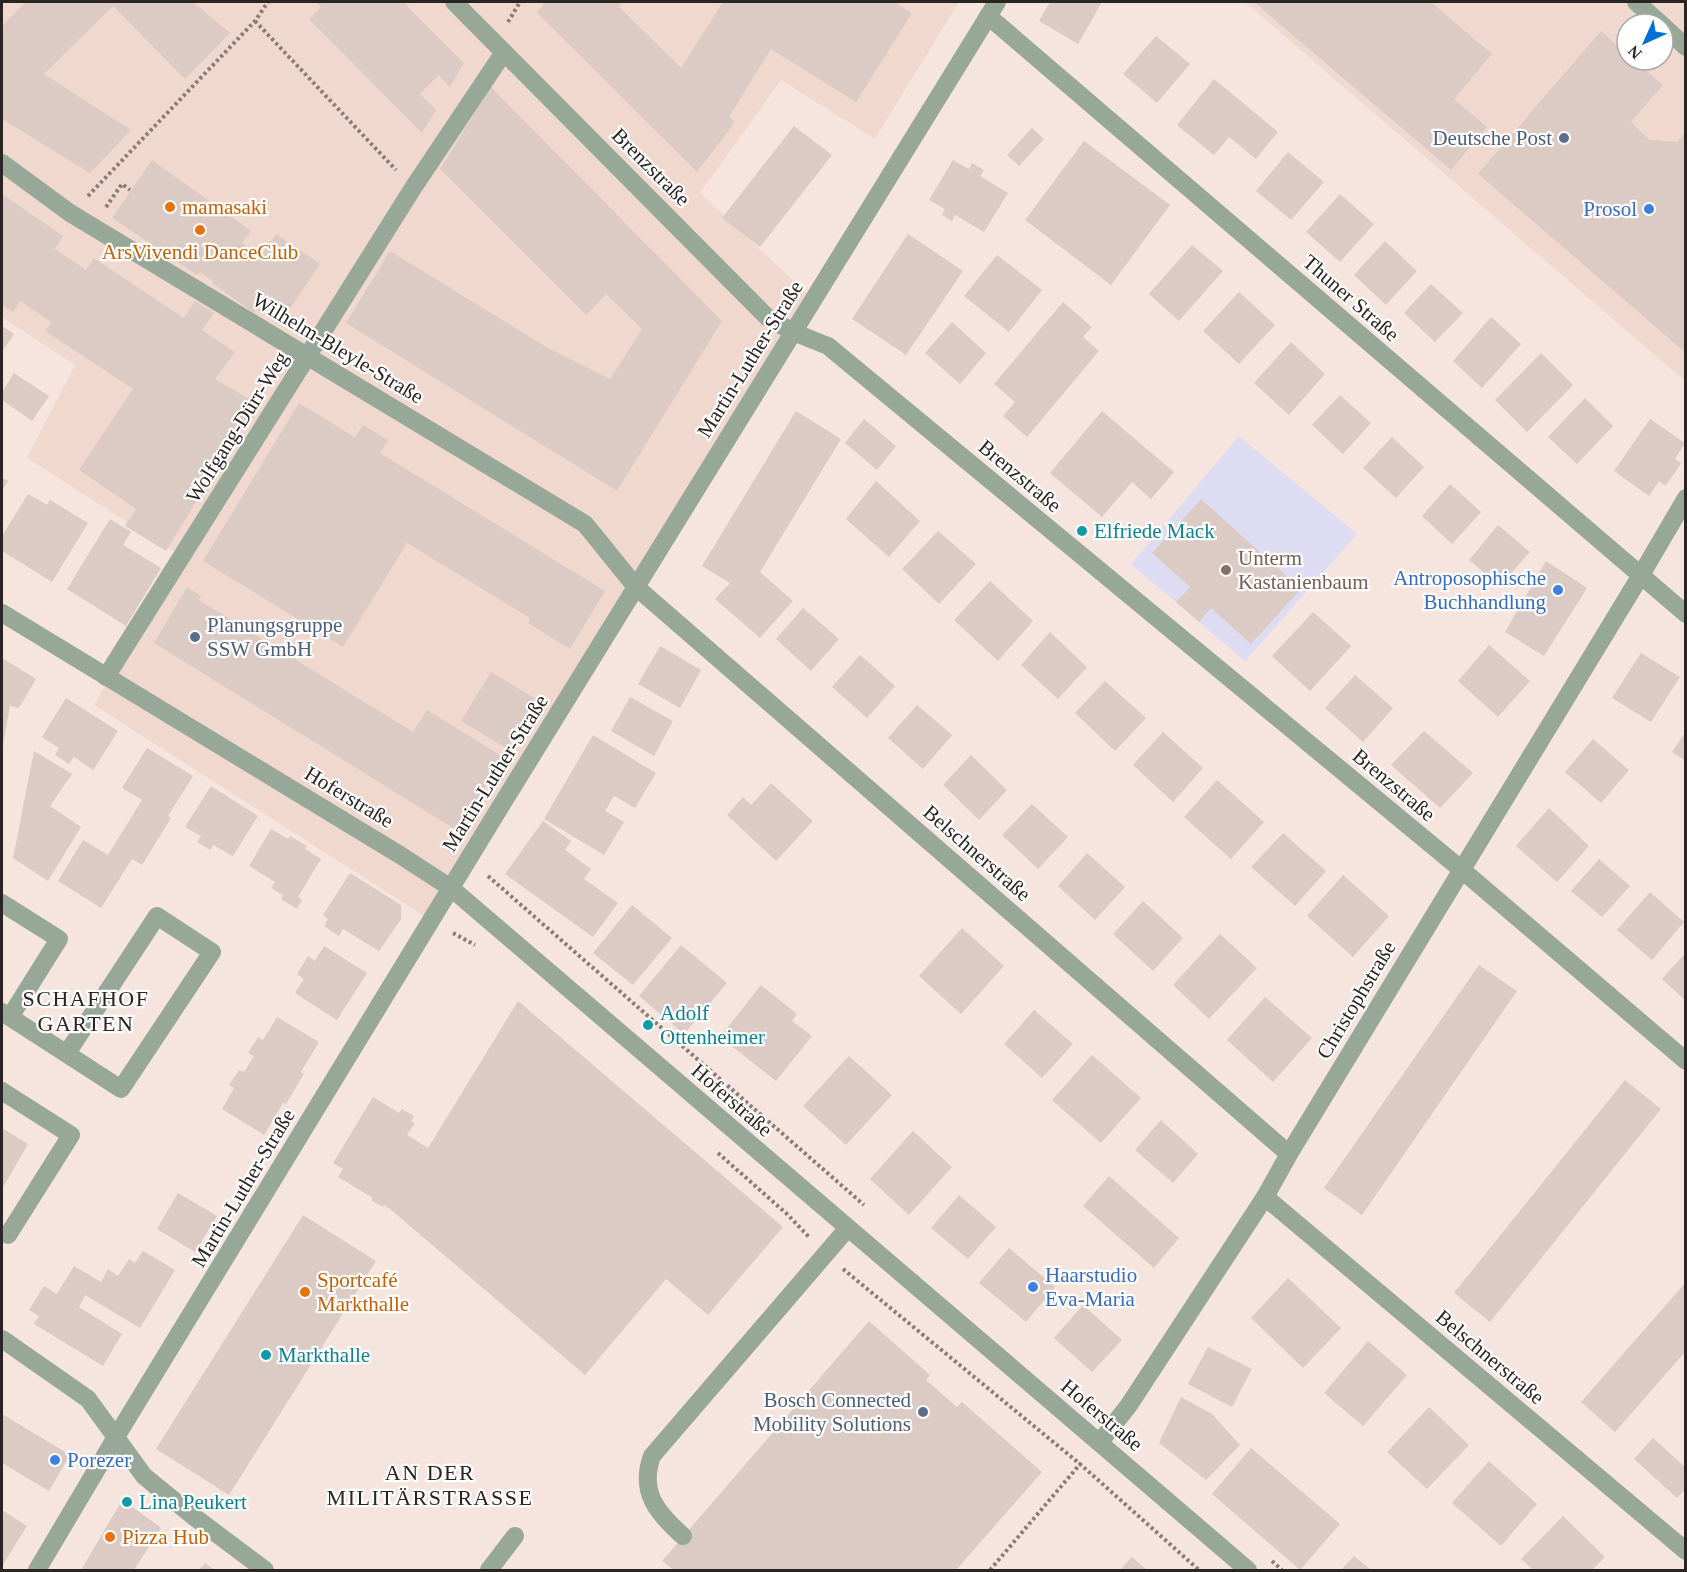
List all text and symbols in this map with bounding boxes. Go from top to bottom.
north arrow [1615,12,1675,72]
text: N [1624,42,1645,62]
street label: Brenzstraße [607,123,695,211]
place label: Deutsche Post [1432,126,1552,150]
marker: Deutsche Post [1557,131,1571,145]
place label: mamasaki [182,195,267,219]
place label: Prosol [1583,197,1637,221]
marker: mamasaki [163,200,177,214]
marker: Prosol [1642,202,1656,216]
marker: ArsVivendi DanceClub [193,223,207,237]
place label: ArsVivendi DanceClub [102,240,298,264]
street label: Thuner Straße [1298,250,1404,346]
street label: Martin-Luther-Straße [692,276,808,442]
street label: Wilhelm-Bleyle-Straße [248,287,428,409]
street label: Wolfgang-Dürr-Weg [181,347,293,507]
street label: Brenzstraße [974,435,1066,517]
place label: Elfriede Mack [1094,519,1215,543]
marker: Elfriede Mack [1075,524,1089,538]
place label: Unterm Kastanienbaum [1238,546,1369,594]
marker: Unterm Kastanienbaum [1219,563,1233,577]
place label: Antroposophische Buchhandlung [1393,566,1546,614]
marker: Antroposophische Buchhandlung [1551,583,1565,597]
place label: Planungsgruppe SSW GmbH [207,613,342,661]
marker: Planungsgruppe SSW GmbH [188,630,202,644]
street label: Martin-Luther-Straße [437,690,553,856]
street label: Brenzstraße [1348,744,1440,826]
street label: Hoferstraße [300,761,398,833]
street label: Belschnerstraße [919,800,1035,906]
street label: Christophstraße [1311,937,1401,1063]
district label: SCHAFHOF GARTEN [23,986,149,1036]
place label: Adolf Ottenheimer [660,1001,765,1049]
marker: Adolf Ottenheimer [641,1018,655,1032]
street label: Hoferstraße [687,1058,777,1142]
street label: Martin-Luther-Straße [186,1105,300,1271]
place label: Haarstudio Eva-Maria [1045,1263,1137,1311]
place label: Sportcafé Markthalle [317,1268,409,1316]
marker: Haarstudio Eva-Maria [1026,1280,1040,1294]
marker: Sportcafé Markthalle [298,1285,312,1299]
street label: Belschnerstraße [1431,1305,1549,1409]
place label: Markthalle [278,1343,370,1367]
marker: Markthalle [259,1348,273,1362]
street label: Hoferstraße [1056,1374,1148,1456]
place label: Bosch Connected Mobility Solutions [753,1388,911,1436]
marker: Bosch Connected Mobility Solutions [916,1405,930,1419]
place label: Porezer [67,1448,131,1472]
marker: Porezer [48,1453,62,1467]
district label: AN DER MILITÄRSTRASSE [327,1460,533,1510]
place label: Lina Peukert [139,1490,247,1514]
marker: Lina Peukert [120,1495,134,1509]
place label: Pizza Hub [122,1525,209,1549]
marker: Pizza Hub [103,1530,117,1544]

